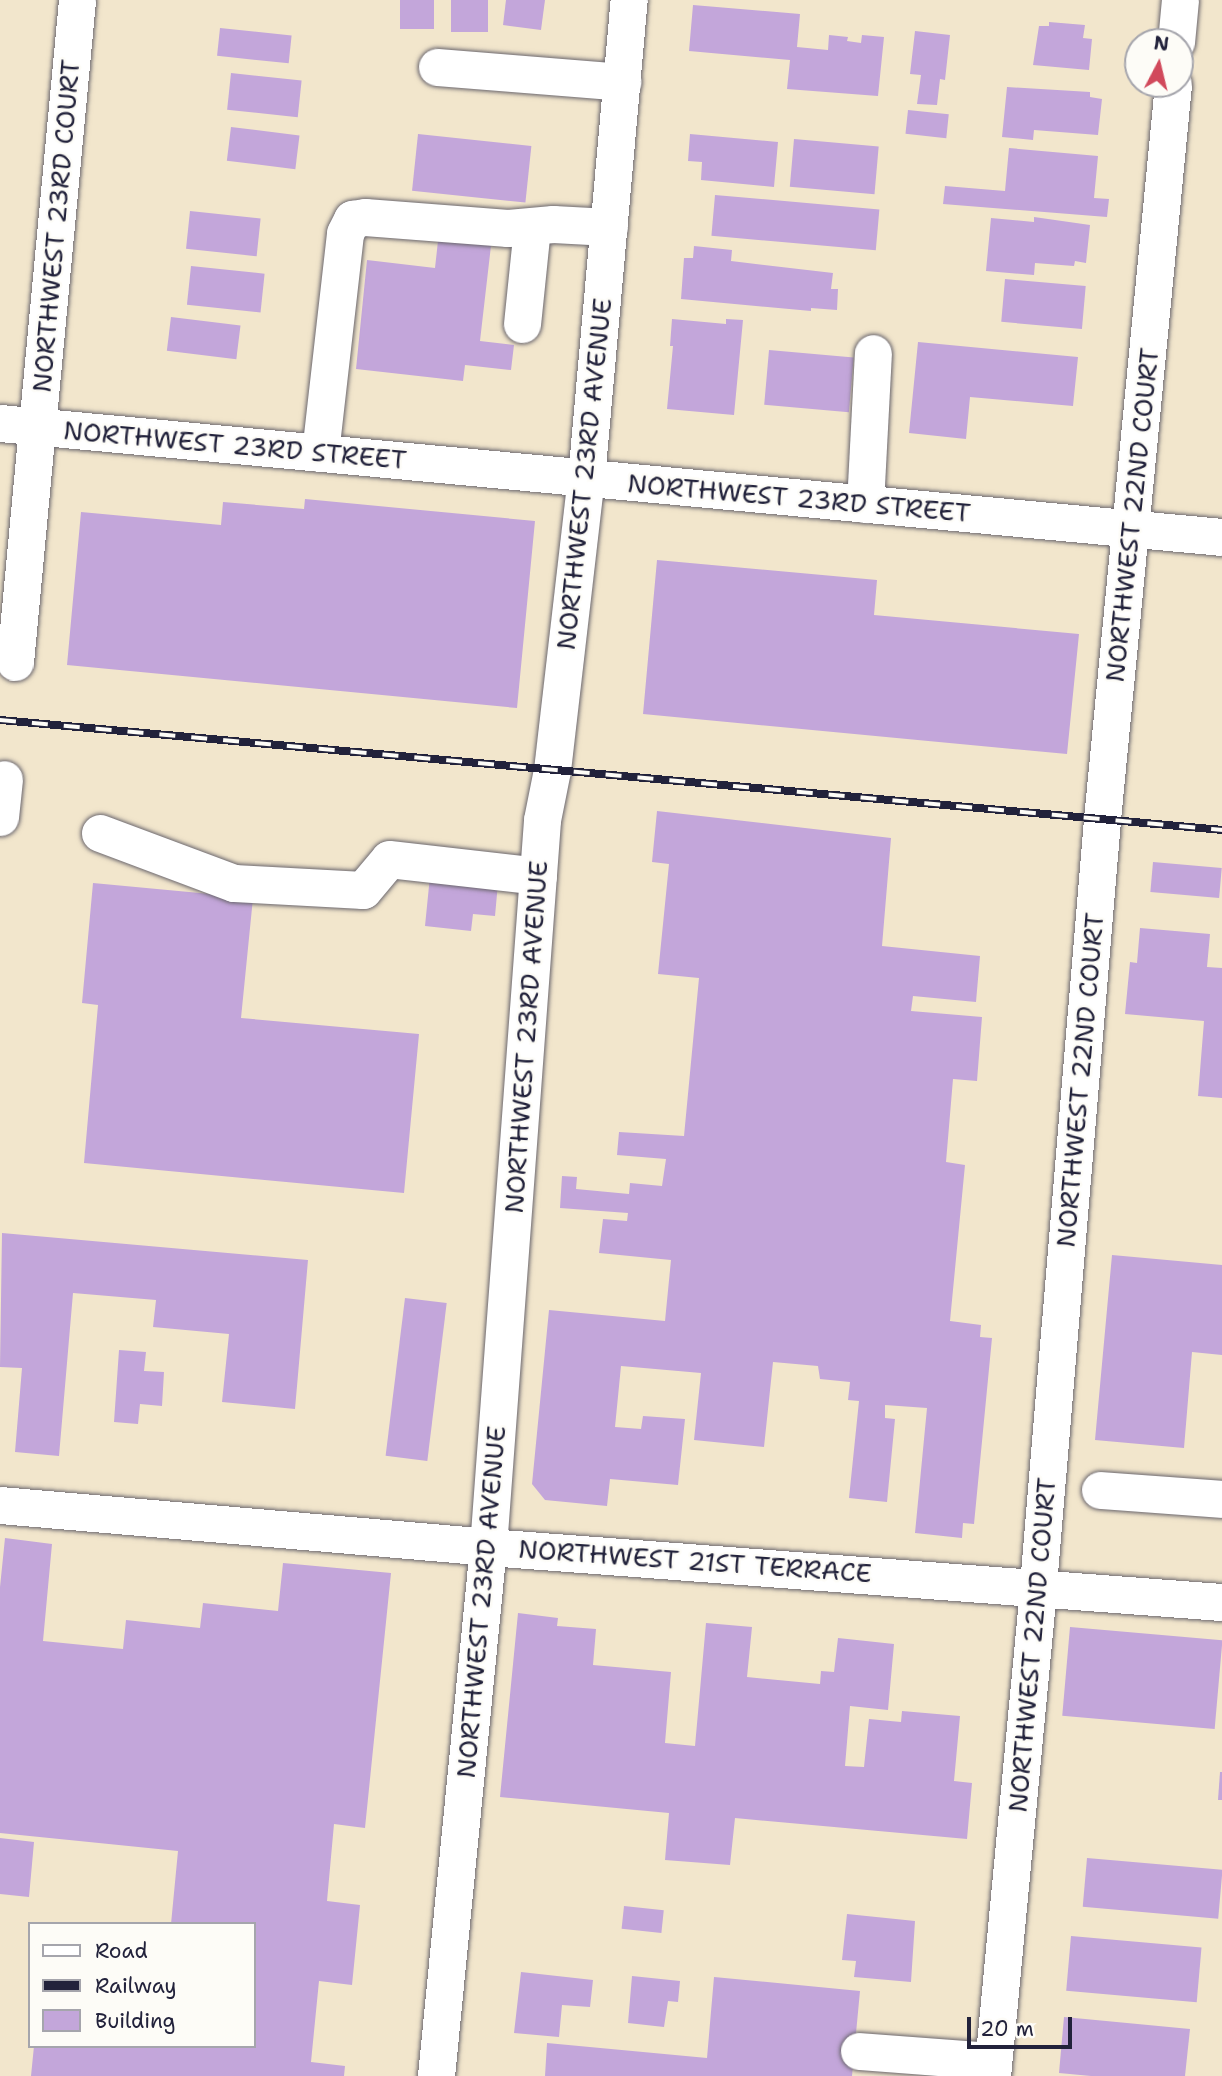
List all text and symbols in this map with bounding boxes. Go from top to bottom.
north arrow [1124,28,1194,98]
text: N [1152,30,1170,57]
street label: NORTHWEST 23RD COURT [26,58,86,394]
street label: NORTHWEST 23RD AVENUE [550,296,618,652]
street label: NORTHWEST 22ND COURT [1099,346,1165,684]
street label: NORTHWEST 23RD STREET [62,414,408,476]
street label: NORTHWEST 23RD STREET [626,467,972,529]
street label: NORTHWEST 23RD AVENUE [498,859,554,1215]
street label: NORTHWEST 22ND COURT [1050,911,1110,1249]
street label: NORTHWEST 23RD AVENUE [450,1424,512,1780]
street label: NORTHWEST 22ND COURT [1002,1476,1062,1814]
street label: NORTHWEST 21ST TERRACE [517,1533,873,1589]
legend [28,1922,256,2048]
text: Road [95,1937,148,1965]
text: Railway [95,1972,177,2000]
scale bar [970,2002,1075,2046]
text: Building [95,2007,175,2035]
text: 20 m [980,2015,1034,2043]

